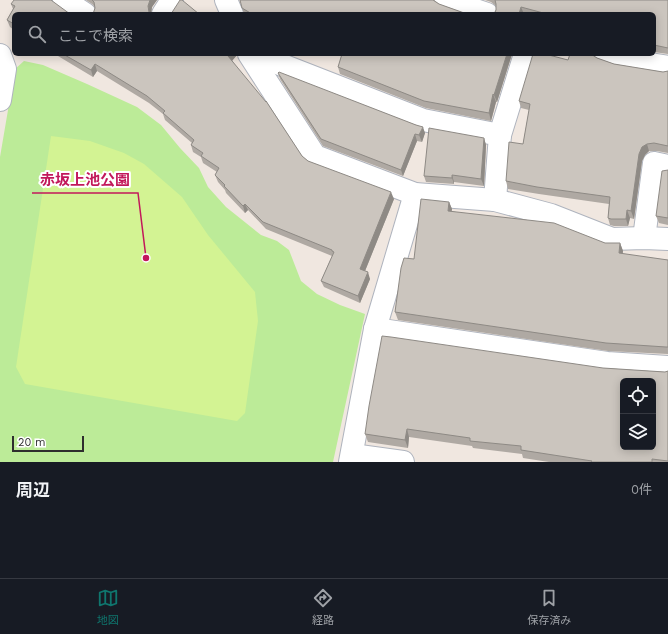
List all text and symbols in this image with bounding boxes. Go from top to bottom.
search box [12,12,656,56]
icon: search [26,23,48,45]
text: ここで検索 [58,27,133,45]
callout: 赤坂上池公園 [32,166,138,193]
text: 赤坂上池公園 [40,171,130,189]
map controls [620,378,656,450]
button: locate [620,378,656,414]
button: layers [620,414,656,450]
scale bar [12,434,84,453]
text: 20 m [18,436,46,449]
text: 周辺 [16,480,50,500]
text: 0件 [631,482,652,497]
tab: 地図 [97,587,119,627]
tab: 経路 [312,587,334,627]
tab: 保存済み [527,587,571,627]

